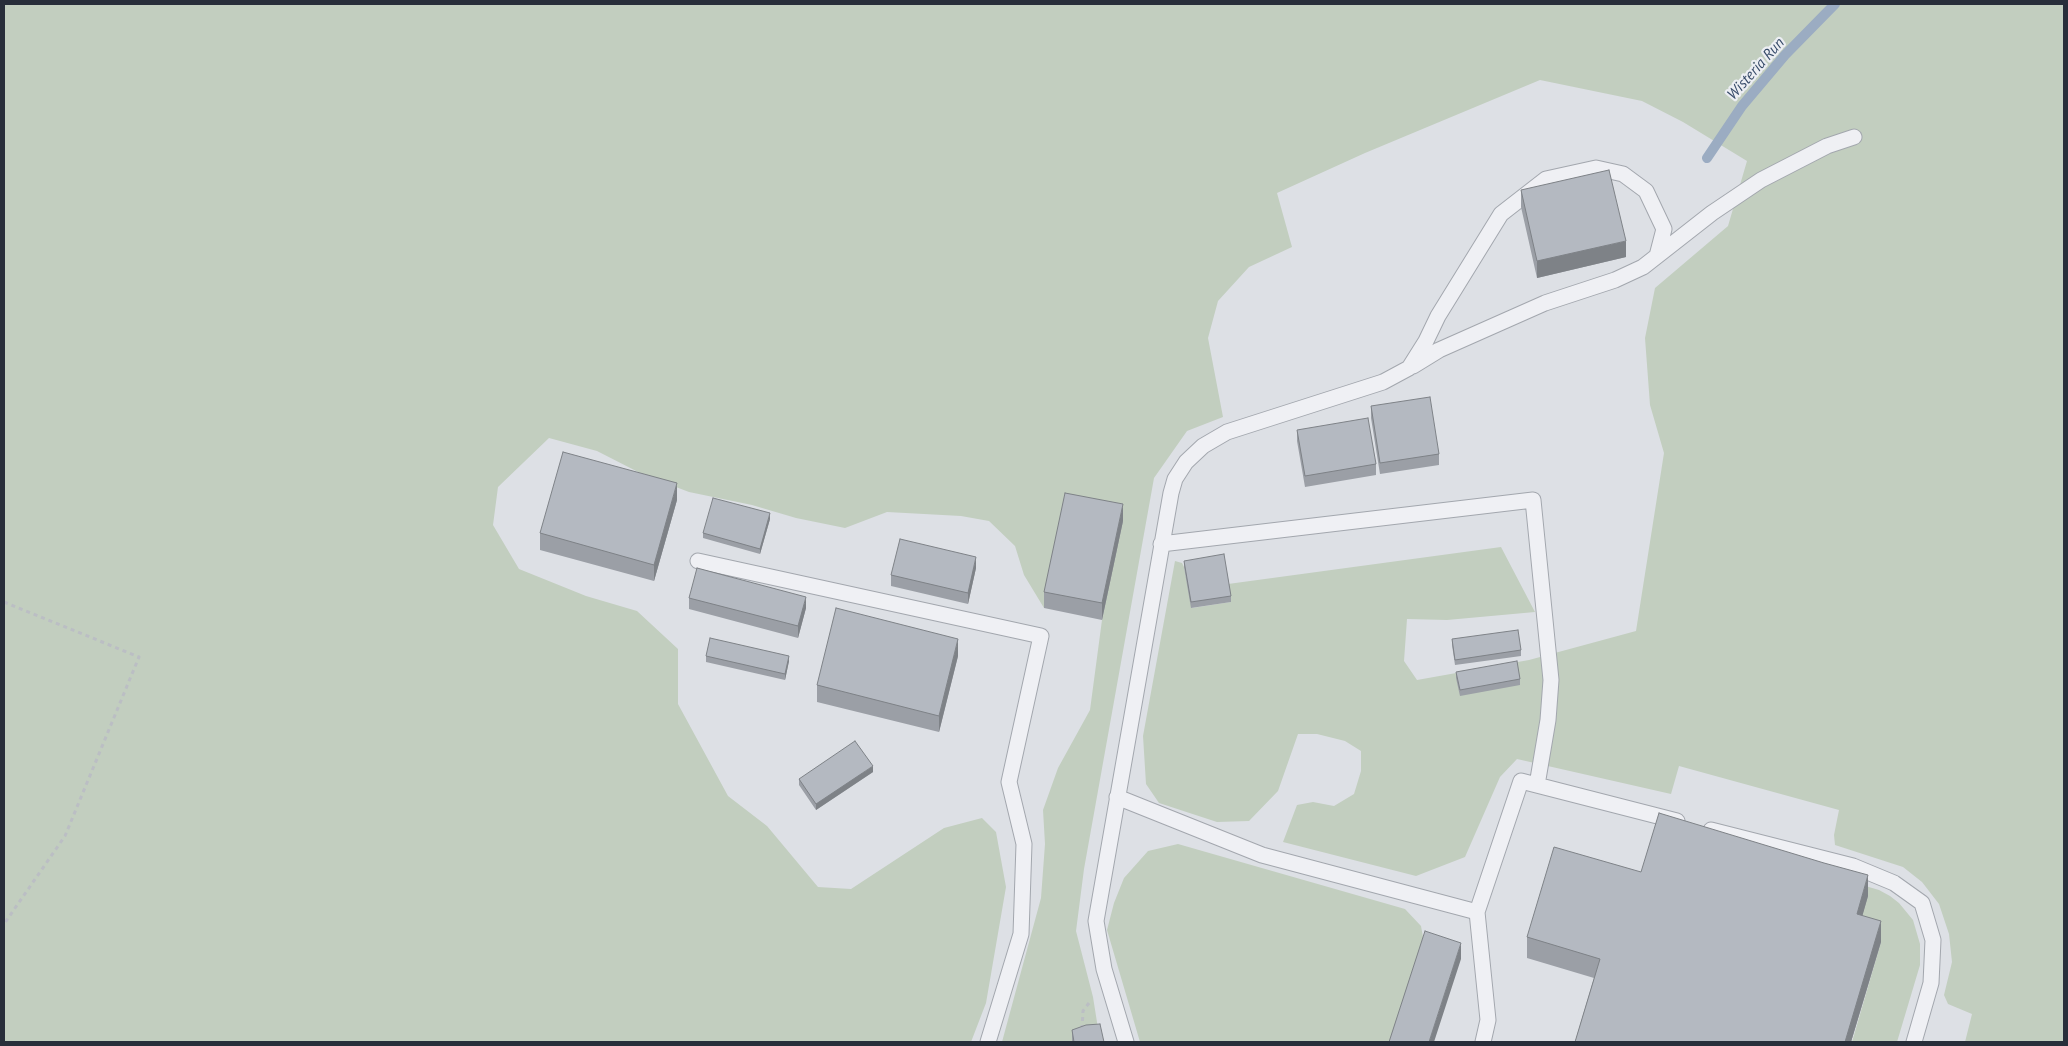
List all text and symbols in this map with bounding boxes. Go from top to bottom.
water label: Wisteria Run [1724,34,1788,104]

